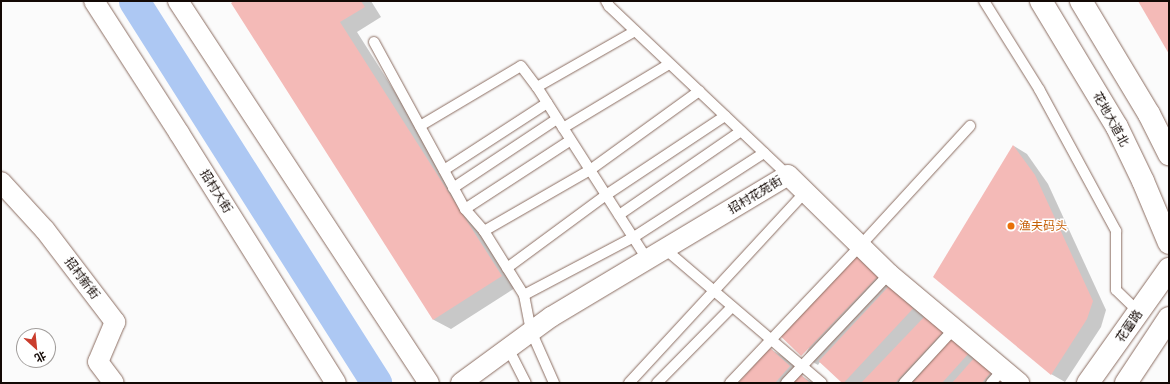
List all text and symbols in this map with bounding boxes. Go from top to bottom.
street label: 花地大道北 [1090,89,1132,149]
street label: 招村大街 [197,167,235,215]
street label: 招村花苑街 [726,173,784,217]
place label: 渔夫码头 [1019,219,1067,233]
marker: 渔夫码头 [1006,221,1016,231]
street label: 招村新街 [62,254,102,302]
street label: 花蕾路 [1113,307,1145,345]
north arrow [16,328,56,368]
text: 北 [32,348,50,367]

